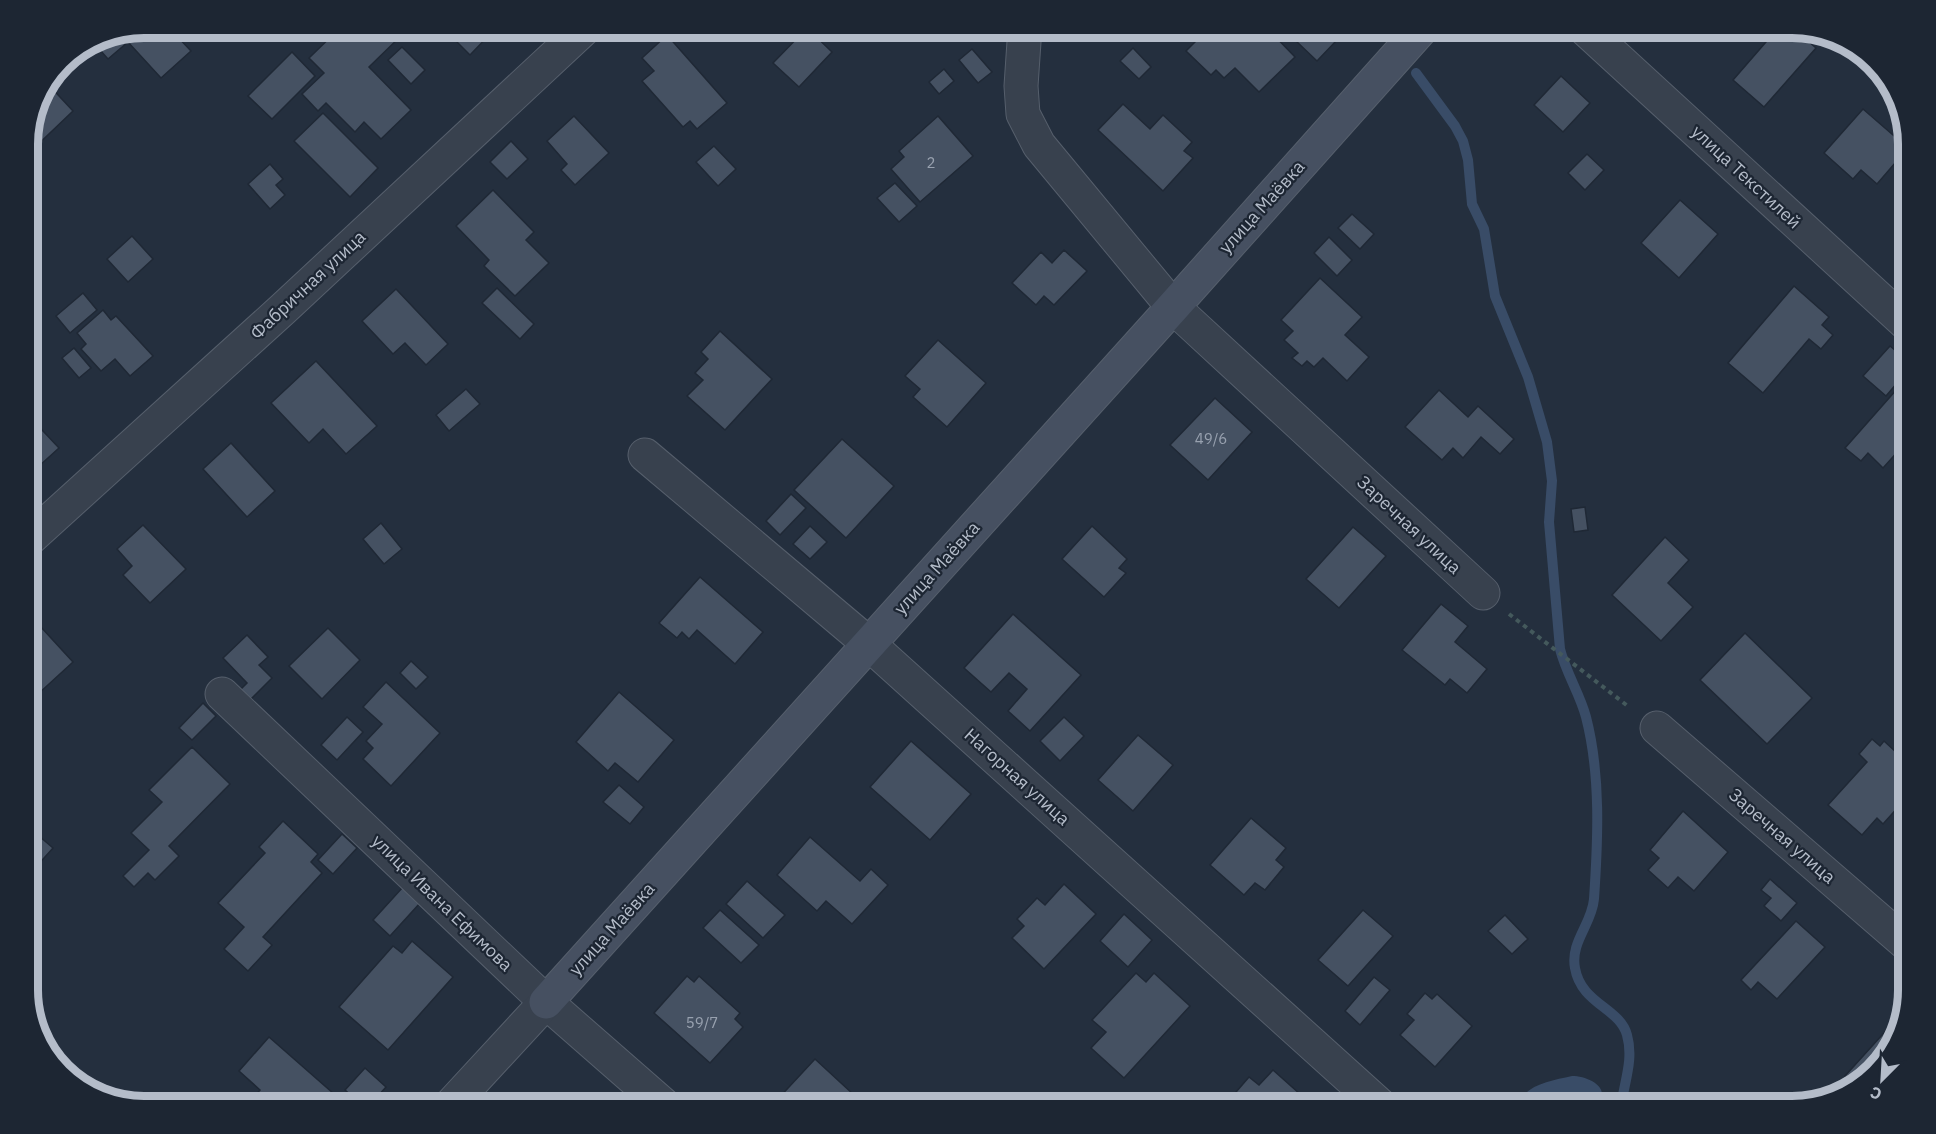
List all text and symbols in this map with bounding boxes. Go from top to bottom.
street label: улица Текстилей [1687,120,1806,233]
house number: 2 [926,153,936,172]
street label: улица Маёвка [1214,155,1310,258]
street label: Фабричная улица [245,225,371,344]
house number: 49/6 [1195,429,1227,448]
street label: Заречная улица [1352,470,1467,579]
street label: улица Маёвка [889,516,985,619]
street label: Нагорная улица [960,723,1075,830]
street label: Заречная улица [1724,783,1841,889]
street label: улица Ивана Ефимова [367,829,518,976]
street label: улица Маёвка [564,877,660,980]
house number: 59/7 [686,1013,718,1032]
north arrow [1852,1050,1912,1110]
text: С [1867,1082,1885,1105]

